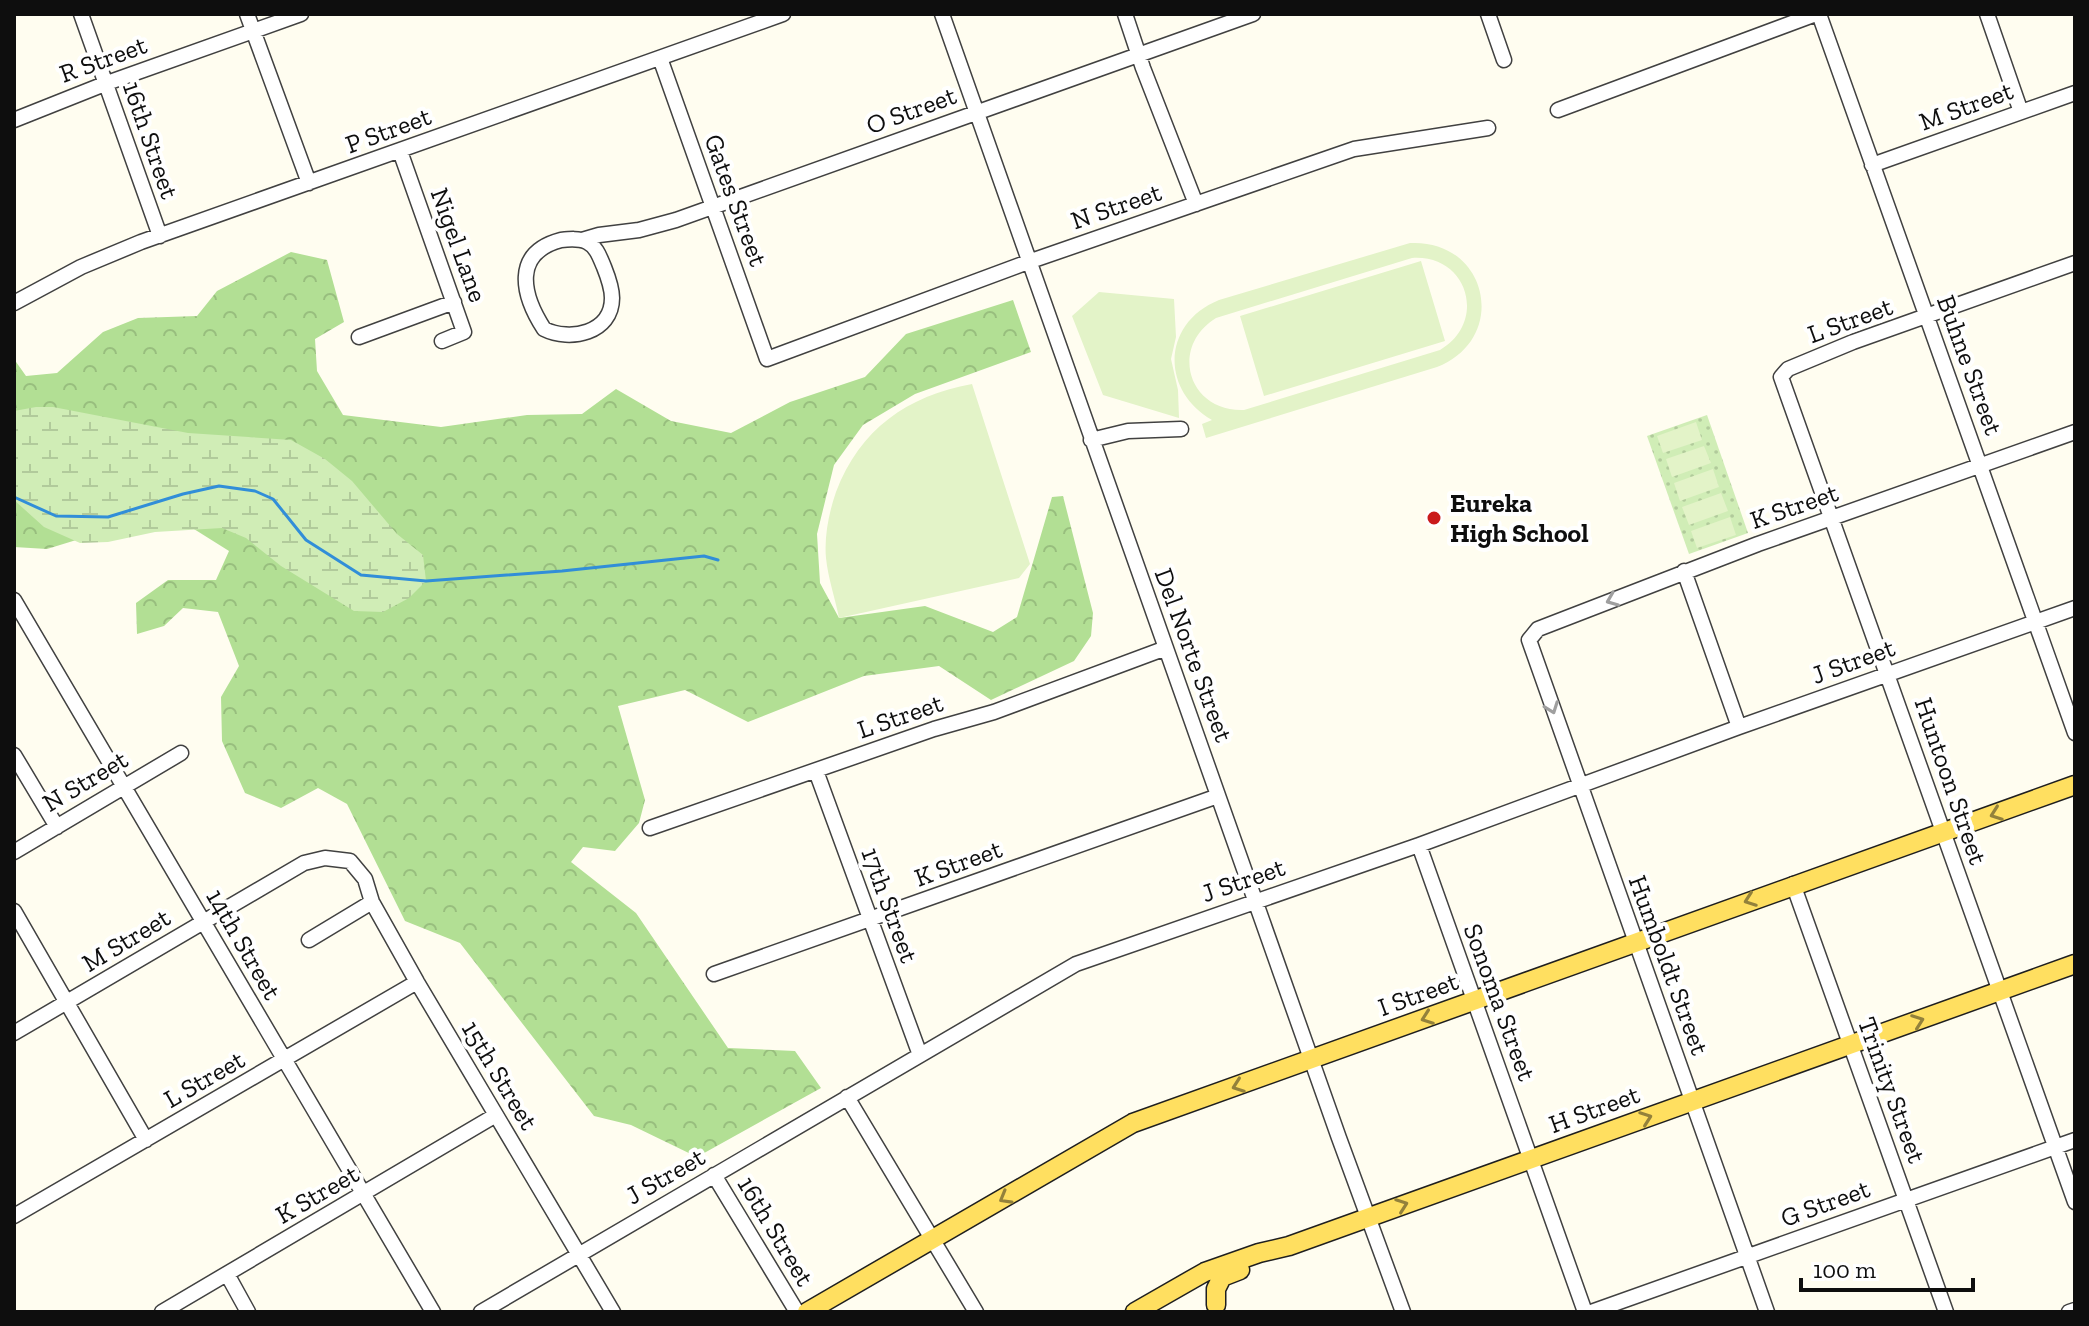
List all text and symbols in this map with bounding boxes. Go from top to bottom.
street label: R Street [55,28,151,90]
street label: M Street [1915,74,2018,138]
street label: 16th Street [116,77,186,203]
street label: O Street [862,79,961,141]
street label: P Street [341,100,436,160]
street label: Gates Street [697,130,775,271]
street label: N Street [1067,176,1166,236]
street label: Nigel Lane [424,184,494,306]
street label: L Street [1803,290,1897,350]
street label: Buhne Street [1930,291,2010,440]
street label: K Street [1746,476,1842,536]
place label: Eureka High School [1450,487,1589,549]
marker: Eureka High School [1425,509,1443,527]
street label: Del Norte Street [1148,564,1240,747]
one-way arrow [1606,590,1620,607]
street label: J Street [1807,631,1899,691]
street label: L Street [853,686,947,745]
street label: Huntoon Street [1908,693,1995,869]
one-way arrow [1542,700,1559,714]
street label: N Street [37,743,134,819]
one-way arrow [1990,805,2004,821]
street label: K Street [910,832,1006,894]
street label: 17th Street [854,843,926,967]
street label: J Street [1197,851,1289,909]
street label: Humboldt Street [1622,871,1716,1059]
street label: 14th Street [200,883,289,1005]
one-way arrow [1744,890,1758,907]
street label: M Street [76,901,176,979]
street label: Sonoma Street [1457,919,1543,1085]
street label: I Street [1374,965,1463,1023]
one-way arrow [1421,1009,1435,1025]
street label: Trinity Street [1851,1013,1933,1168]
one-way arrow [1910,1014,1924,1031]
street label: 15th Street [455,1015,545,1136]
street label: L Street [158,1043,250,1115]
one-way arrow [1232,1076,1246,1092]
street label: H Street [1544,1078,1644,1140]
one-way arrow [1639,1111,1653,1128]
street label: J Street [620,1140,711,1211]
street label: K Street [270,1157,365,1231]
street label: 16th Street [731,1170,821,1292]
street label: G Street [1776,1172,1874,1234]
one-way arrow [999,1188,1014,1204]
one-way arrow [1394,1199,1408,1215]
scale bar [1801,1242,1973,1292]
text: 100 m [1813,1255,1876,1284]

